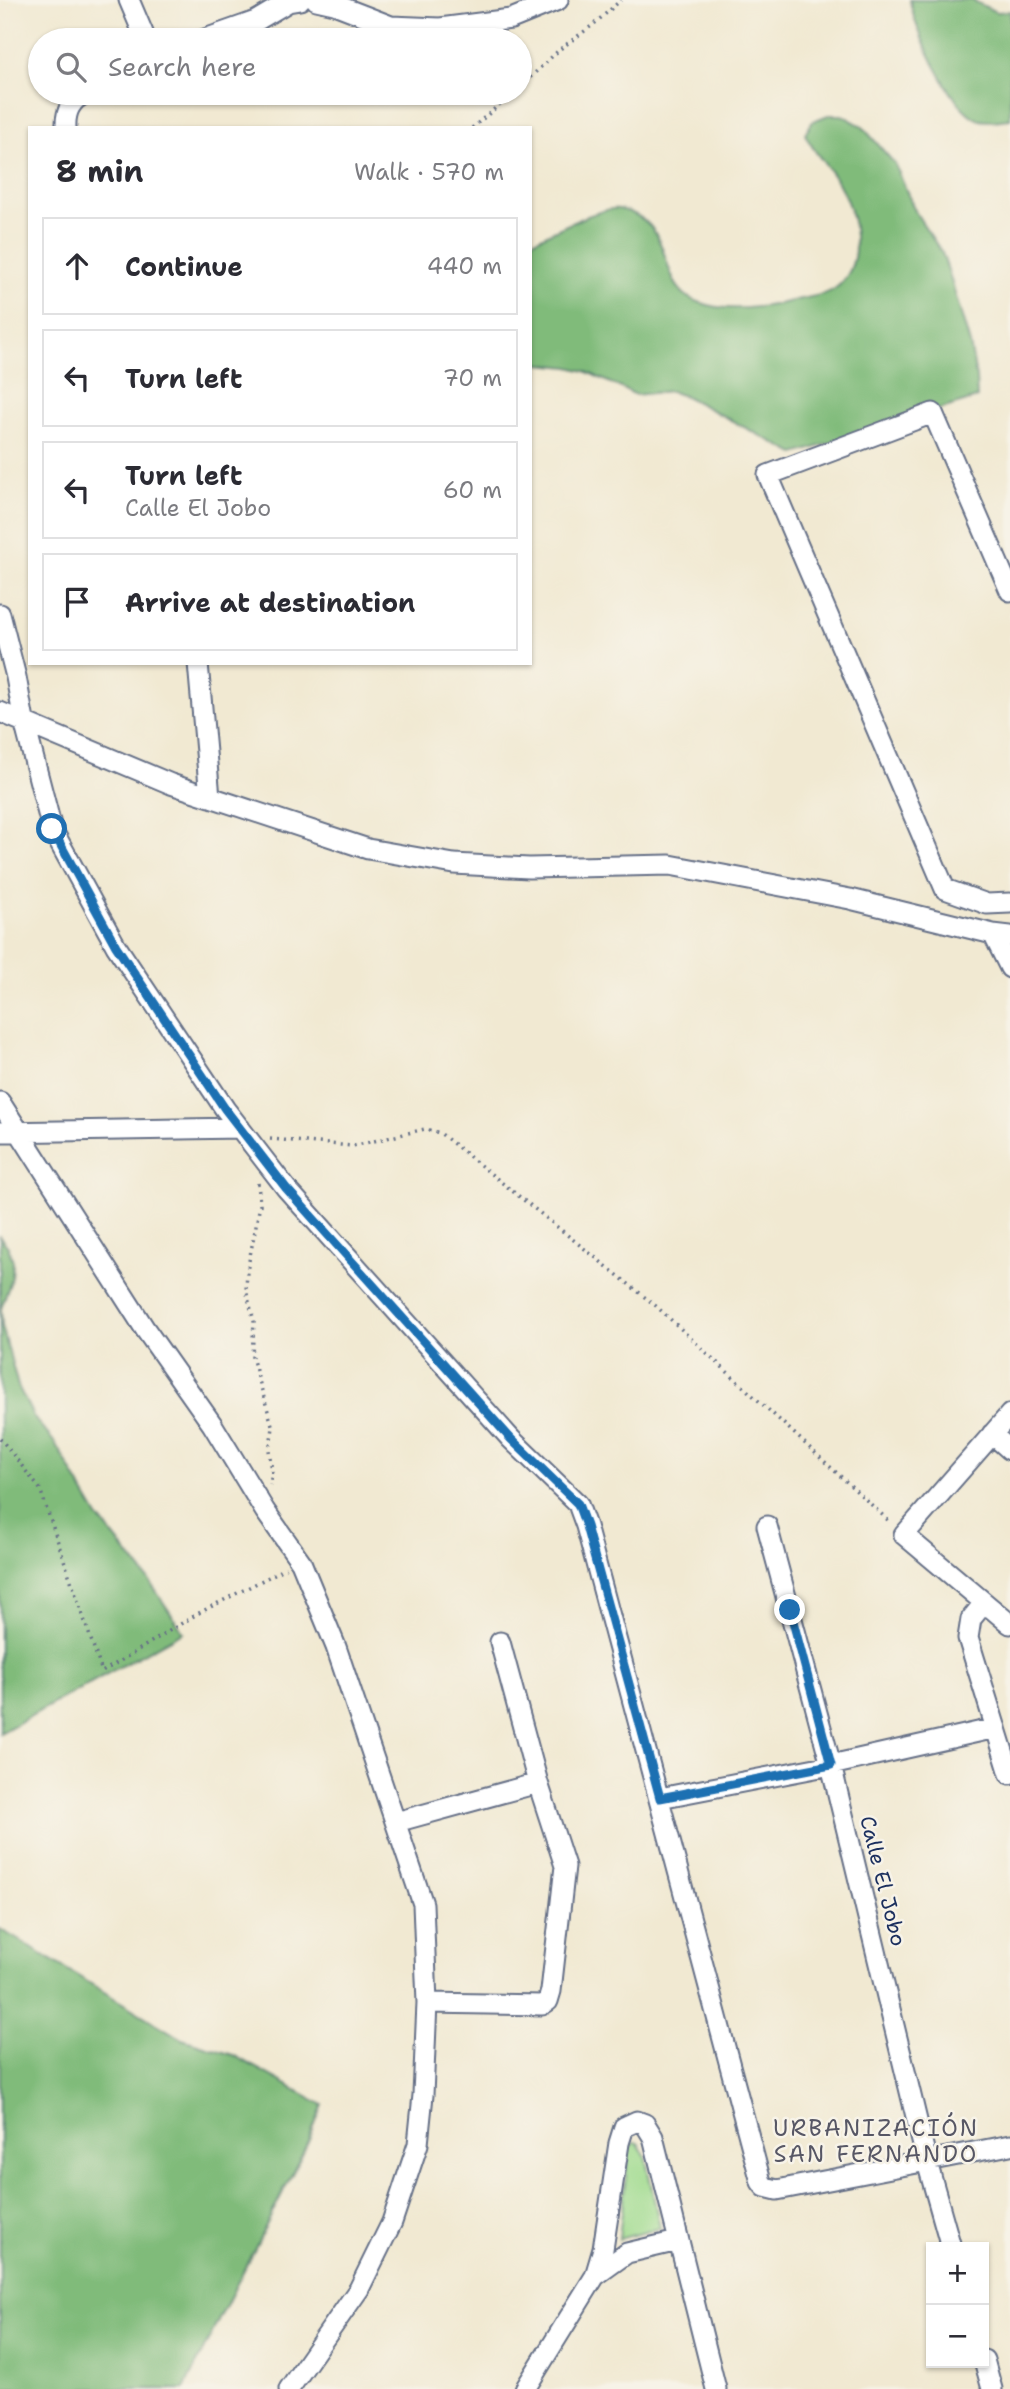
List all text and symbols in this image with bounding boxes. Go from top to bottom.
search box [28,28,532,105]
icon: search [52,48,90,86]
text: Search here [108,49,257,84]
text: 8 min [56,151,143,192]
text: Walk · 570 m [354,157,504,187]
icon: ahead [58,247,96,285]
text: Continue [125,249,243,284]
text: 440 m [427,251,502,281]
icon: left [58,359,96,397]
text: Turn left [125,361,242,396]
text: 70 m [443,363,502,393]
text: Turn left [125,458,242,493]
icon: left [58,471,96,509]
text: 60 m [443,475,502,505]
text: Calle El Jobo [125,493,271,523]
icon: arrive [58,583,96,621]
text: Arrive at destination [125,585,415,620]
route start [36,813,67,844]
route end [774,1594,805,1625]
street label: Calle El Jobo [853,1813,913,1949]
district label: URBANIZACIÓN SAN FERNANDO [773,2112,979,2169]
map controls [926,2242,989,2368]
button: + [926,2242,989,2305]
button: − [926,2305,989,2368]

